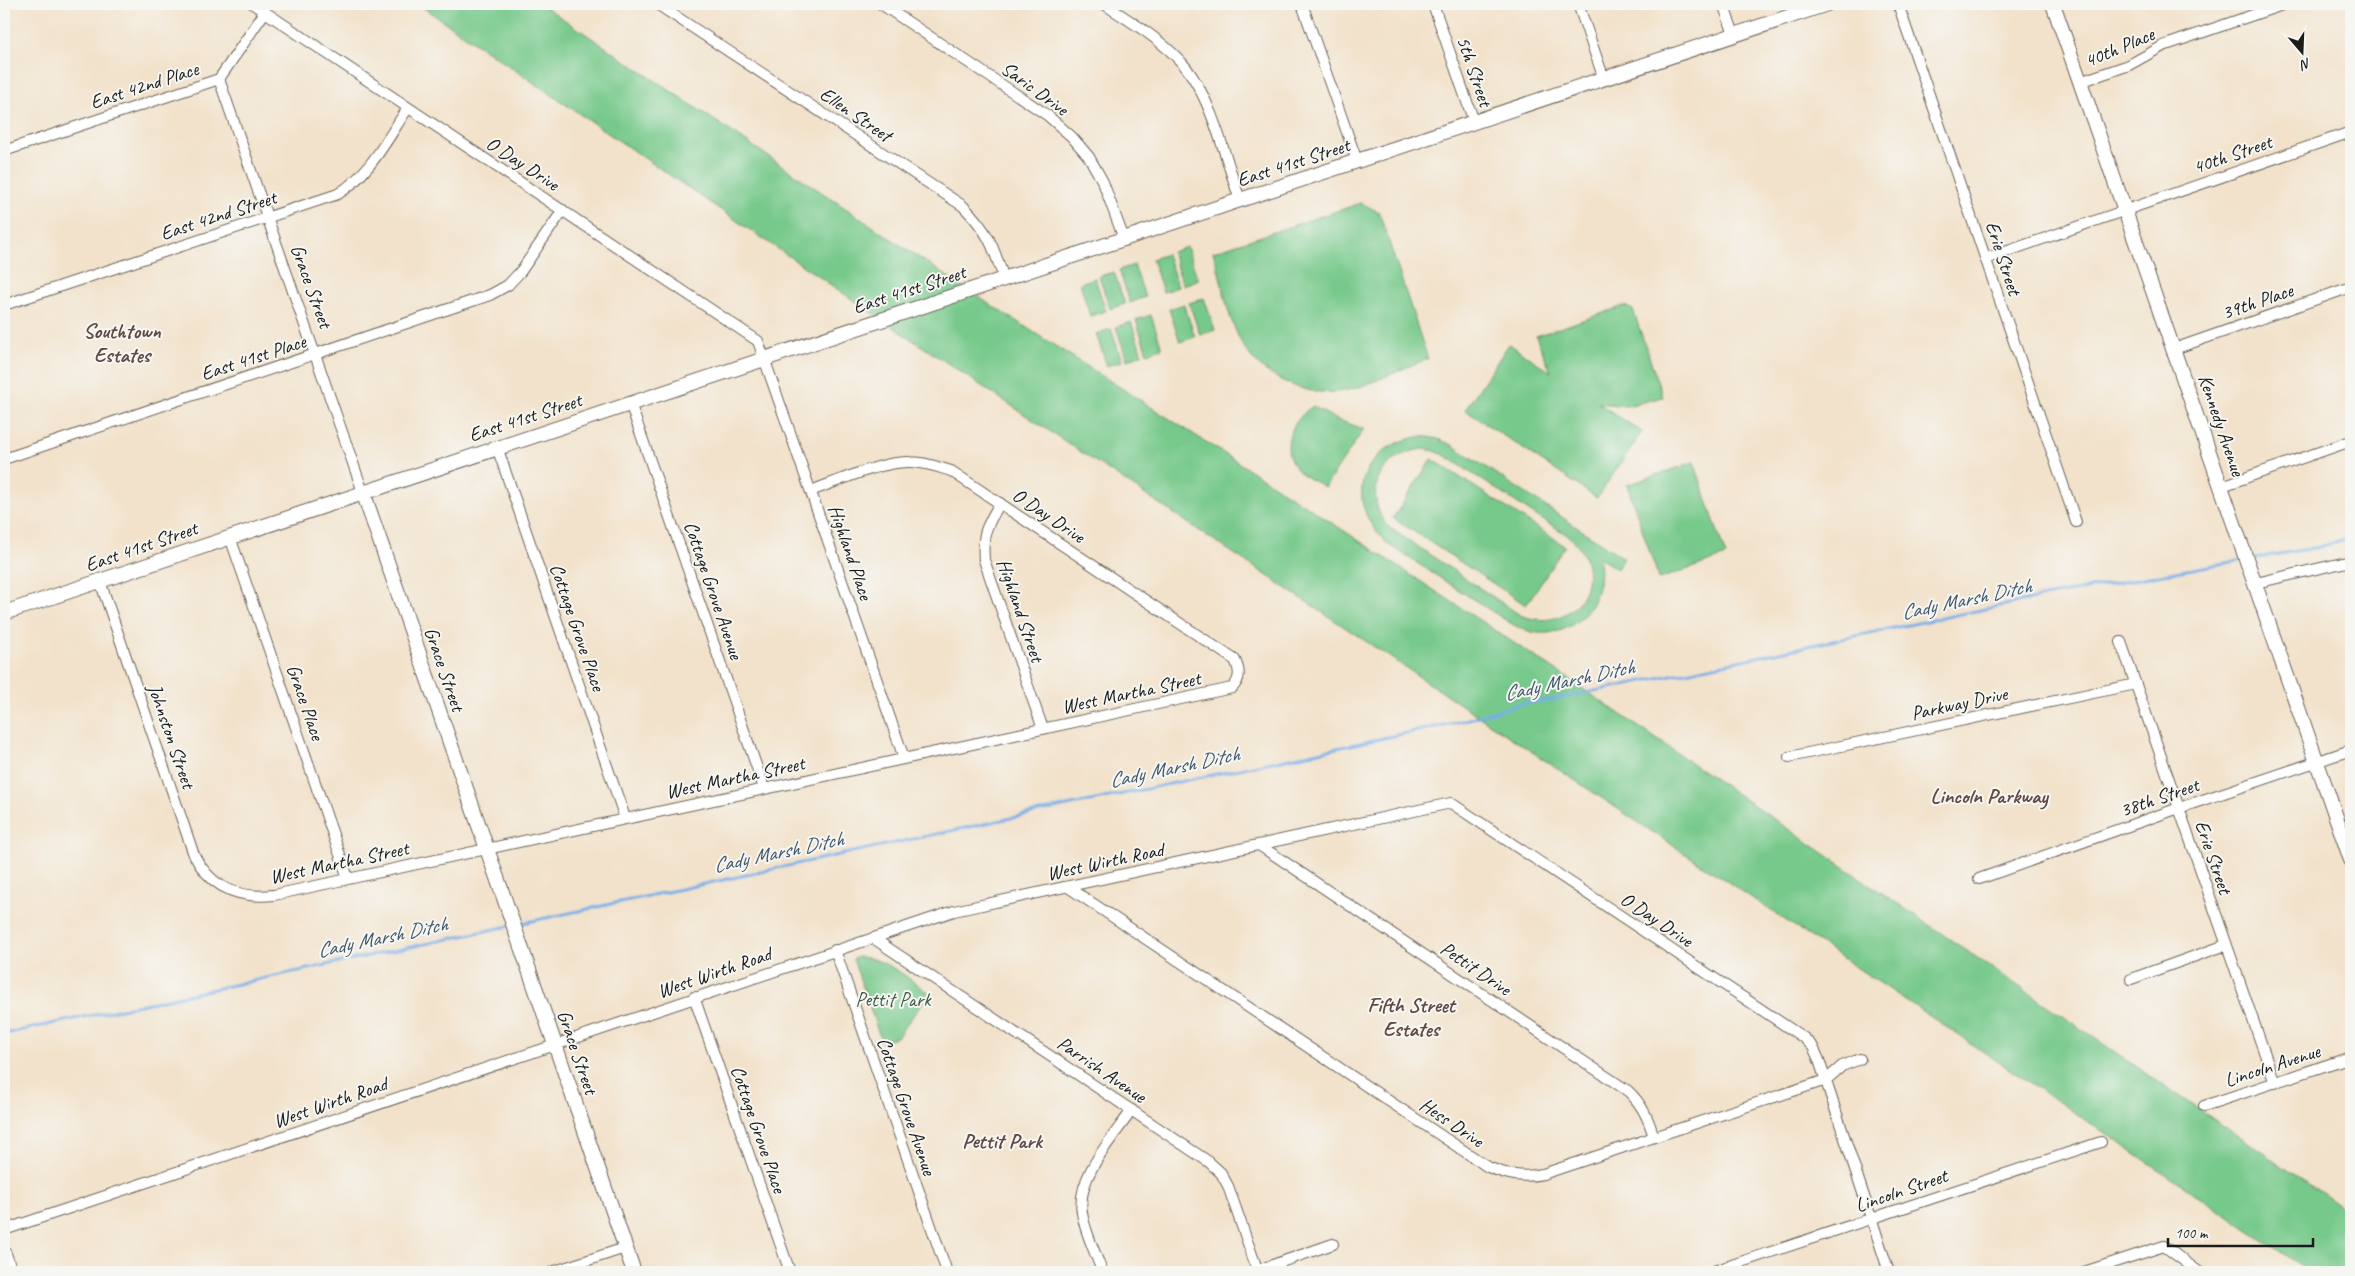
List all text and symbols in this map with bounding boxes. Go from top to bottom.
street label: 40th Place [2080,21,2159,73]
north arrow [2278,28,2328,78]
street label: 5th Street [1451,33,1499,112]
text: N [2297,54,2313,74]
street label: East 42nd Place [87,56,203,115]
street label: Saric Drive [996,56,1074,122]
street label: Ellen Street [815,81,899,149]
street label: 40th Street [2189,129,2277,180]
street label: O Day Drive [482,131,565,197]
street label: East 41st Street [1234,132,1355,192]
street label: East 42nd Street [157,184,282,246]
street label: Erie Street [1980,218,2028,300]
street label: Grace Street [285,241,339,334]
street label: East 41st Street [850,259,971,319]
street label: 39th Place [2218,277,2297,325]
district label: Southtown Estates [83,318,161,368]
street label: East 41st Place [198,328,310,386]
street label: Kennedy Avenue [2192,371,2251,481]
street label: East 41st Street [466,387,587,447]
street label: O Day Drive [1008,482,1091,550]
street label: Highland Place [823,501,879,604]
street label: East 41st Street [82,515,203,577]
street label: Cottage Grove Avenue [678,518,749,664]
street label: Highland Street [991,555,1051,667]
street label: Cottage Grove Place [544,560,611,695]
water label: Cady Marsh Ditch [1899,572,2035,625]
street label: Grace Street [419,624,471,717]
water label: Cady Marsh Ditch [1502,653,1638,706]
street label: Grace Place [281,661,331,745]
street label: West Martha Street [1060,665,1205,719]
street label: Johnston Street [142,680,202,794]
street label: Parkway Drive [1909,681,2011,726]
water label: Cady Marsh Ditch [1107,740,1243,793]
street label: West Martha Street [664,750,809,804]
street label: 38th Street [2116,772,2204,823]
district label: Lincoln Parkway [1930,783,2049,810]
street label: Erie Street [2189,817,2239,899]
water label: Cady Marsh Ditch [711,825,847,878]
street label: West Martha Street [268,835,413,889]
street label: West Wirth Road [1044,836,1169,886]
street label: O Day Drive [1616,886,1699,954]
water label: Cady Marsh Ditch [315,910,451,963]
street label: Pettit Drive [1436,936,1517,1002]
street label: West Wirth Road [654,940,777,1004]
park label: Pettit Park [856,987,932,1012]
district label: Fifth Street Estates [1367,992,1457,1042]
street label: Grace Street [552,1007,604,1100]
street label: Parrish Avenue [1052,1030,1152,1109]
street label: Cottage Grove Avenue [871,1034,942,1180]
street label: Lincoln Avenue [2221,1038,2324,1093]
street label: Cottage Grove Place [725,1062,792,1197]
street label: West Wirth Road [270,1070,393,1134]
street label: Hess Drive [1415,1092,1490,1154]
district label: Pettit Park [962,1128,1044,1154]
street label: Lincoln Street [1852,1162,1953,1218]
scale bar [2168,1216,2312,1248]
text: 100 m [2175,1224,2209,1243]

